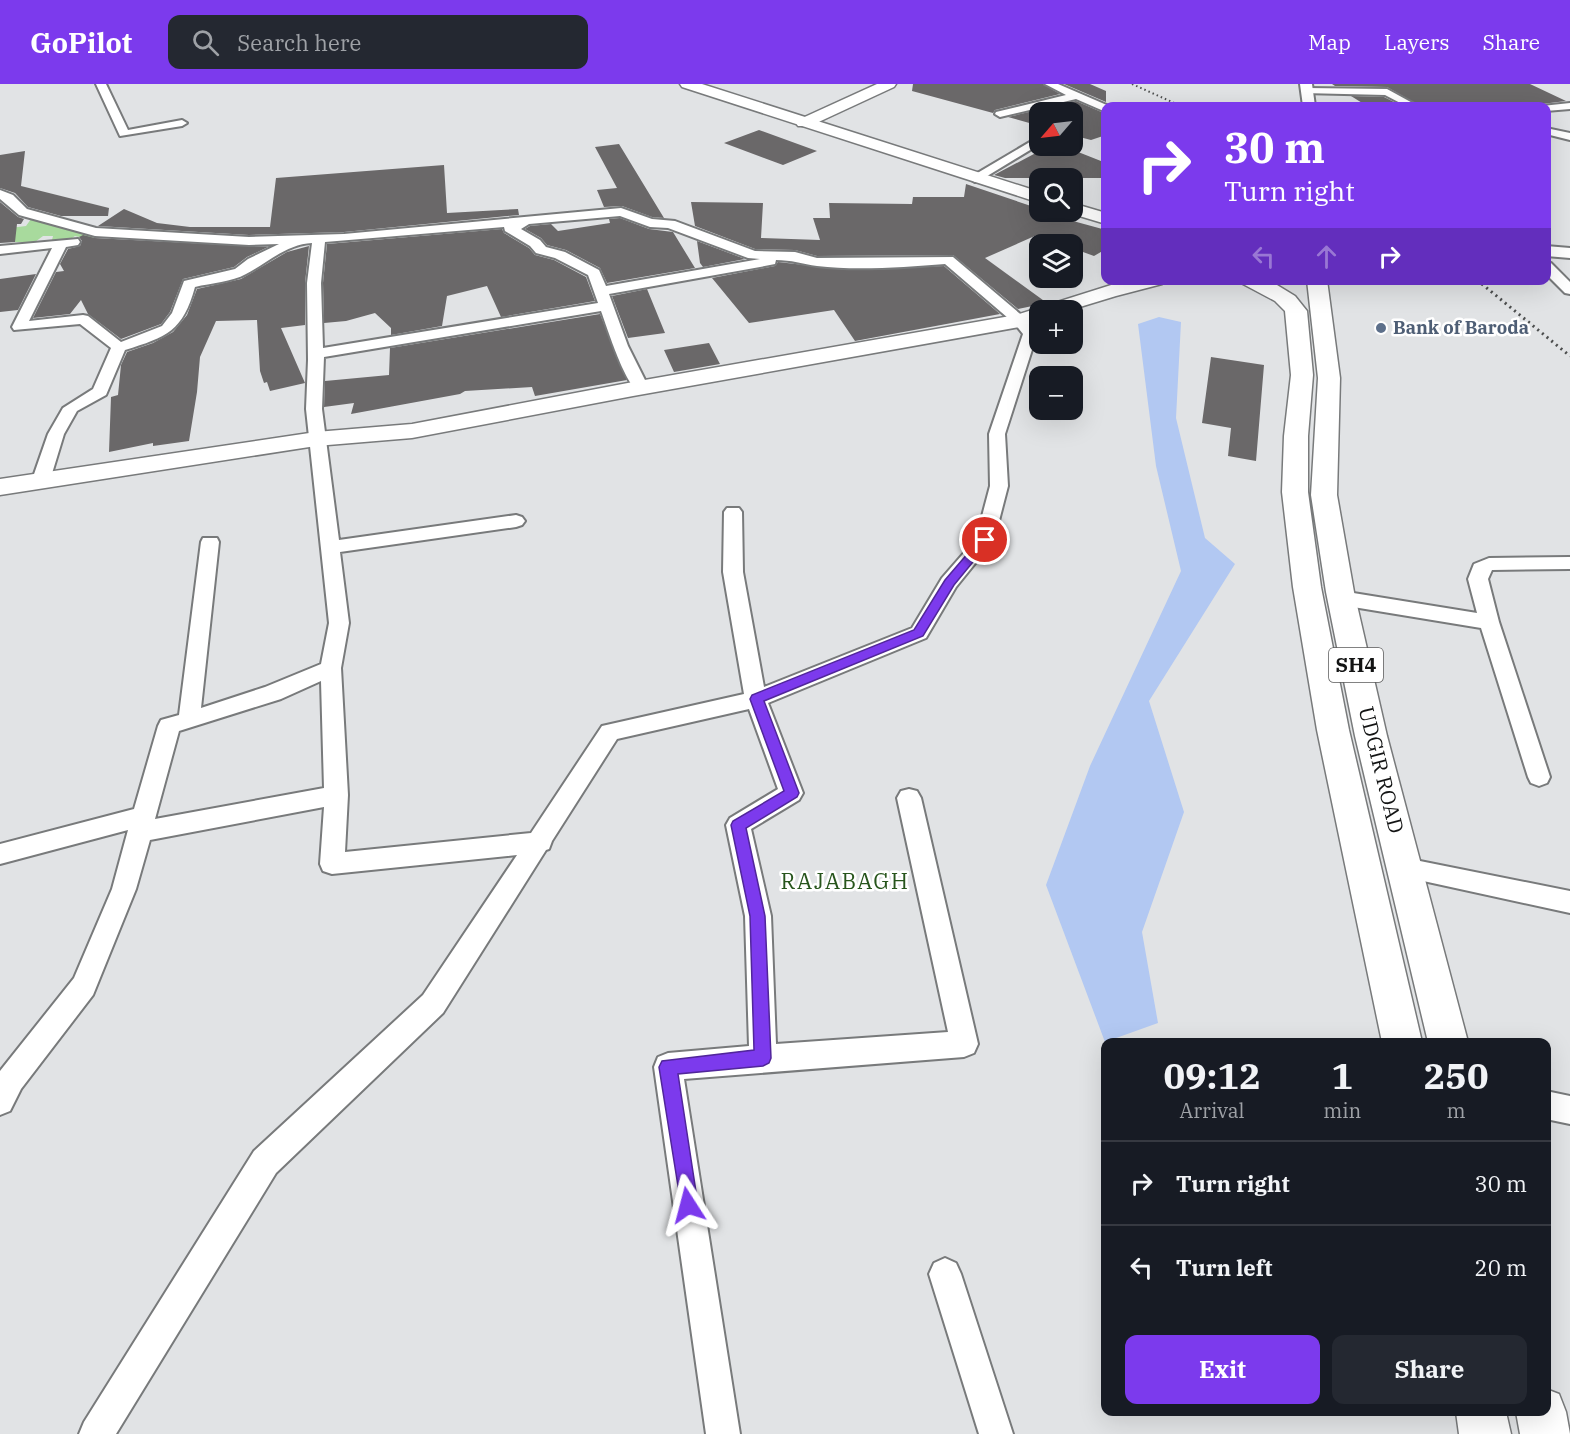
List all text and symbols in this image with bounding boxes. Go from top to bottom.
search box [168,15,588,69]
text: GoPilot [30,24,132,61]
icon: search [189,26,222,59]
text: Search here [237,28,361,57]
text: Map [1308,28,1351,56]
text: Layers [1384,28,1450,56]
text: Share [1483,28,1540,56]
north arrow [1029,102,1083,156]
map controls [1029,102,1083,420]
text: 30 m [1224,120,1325,175]
icon: right [1125,126,1203,204]
button: search [1029,168,1083,222]
text: Turn right [1224,173,1355,208]
button: layers [1029,234,1083,288]
icon: left [1247,240,1280,273]
icon: ahead [1310,240,1343,273]
icon: right [1373,240,1406,273]
button: + [1029,300,1083,354]
place label: Bank of Baroda [1393,316,1529,339]
marker: Bank of Baroda [1374,321,1388,335]
button: − [1029,366,1083,420]
pin [959,514,1010,565]
icon: arrive [968,523,1001,556]
road number: SH4 [1329,648,1383,682]
street label: UDGIR ROAD [1353,704,1411,836]
district label: RAJABAGH [780,866,910,895]
text: 09:12 [1163,1052,1261,1099]
text: 1 [1331,1052,1353,1099]
text: 250 [1424,1052,1489,1099]
text: Arrival [1180,1097,1245,1124]
text: min [1323,1097,1361,1124]
text: m [1447,1097,1466,1124]
icon: right [1125,1167,1158,1200]
text: Turn right [1176,1169,1290,1198]
text: 30 m [1475,1169,1527,1198]
position arrow [656,1173,720,1237]
icon: left [1125,1251,1158,1284]
text: Turn left [1176,1253,1272,1282]
text: 20 m [1475,1253,1527,1282]
button: Exit [1125,1335,1320,1404]
button: Share [1332,1335,1527,1404]

